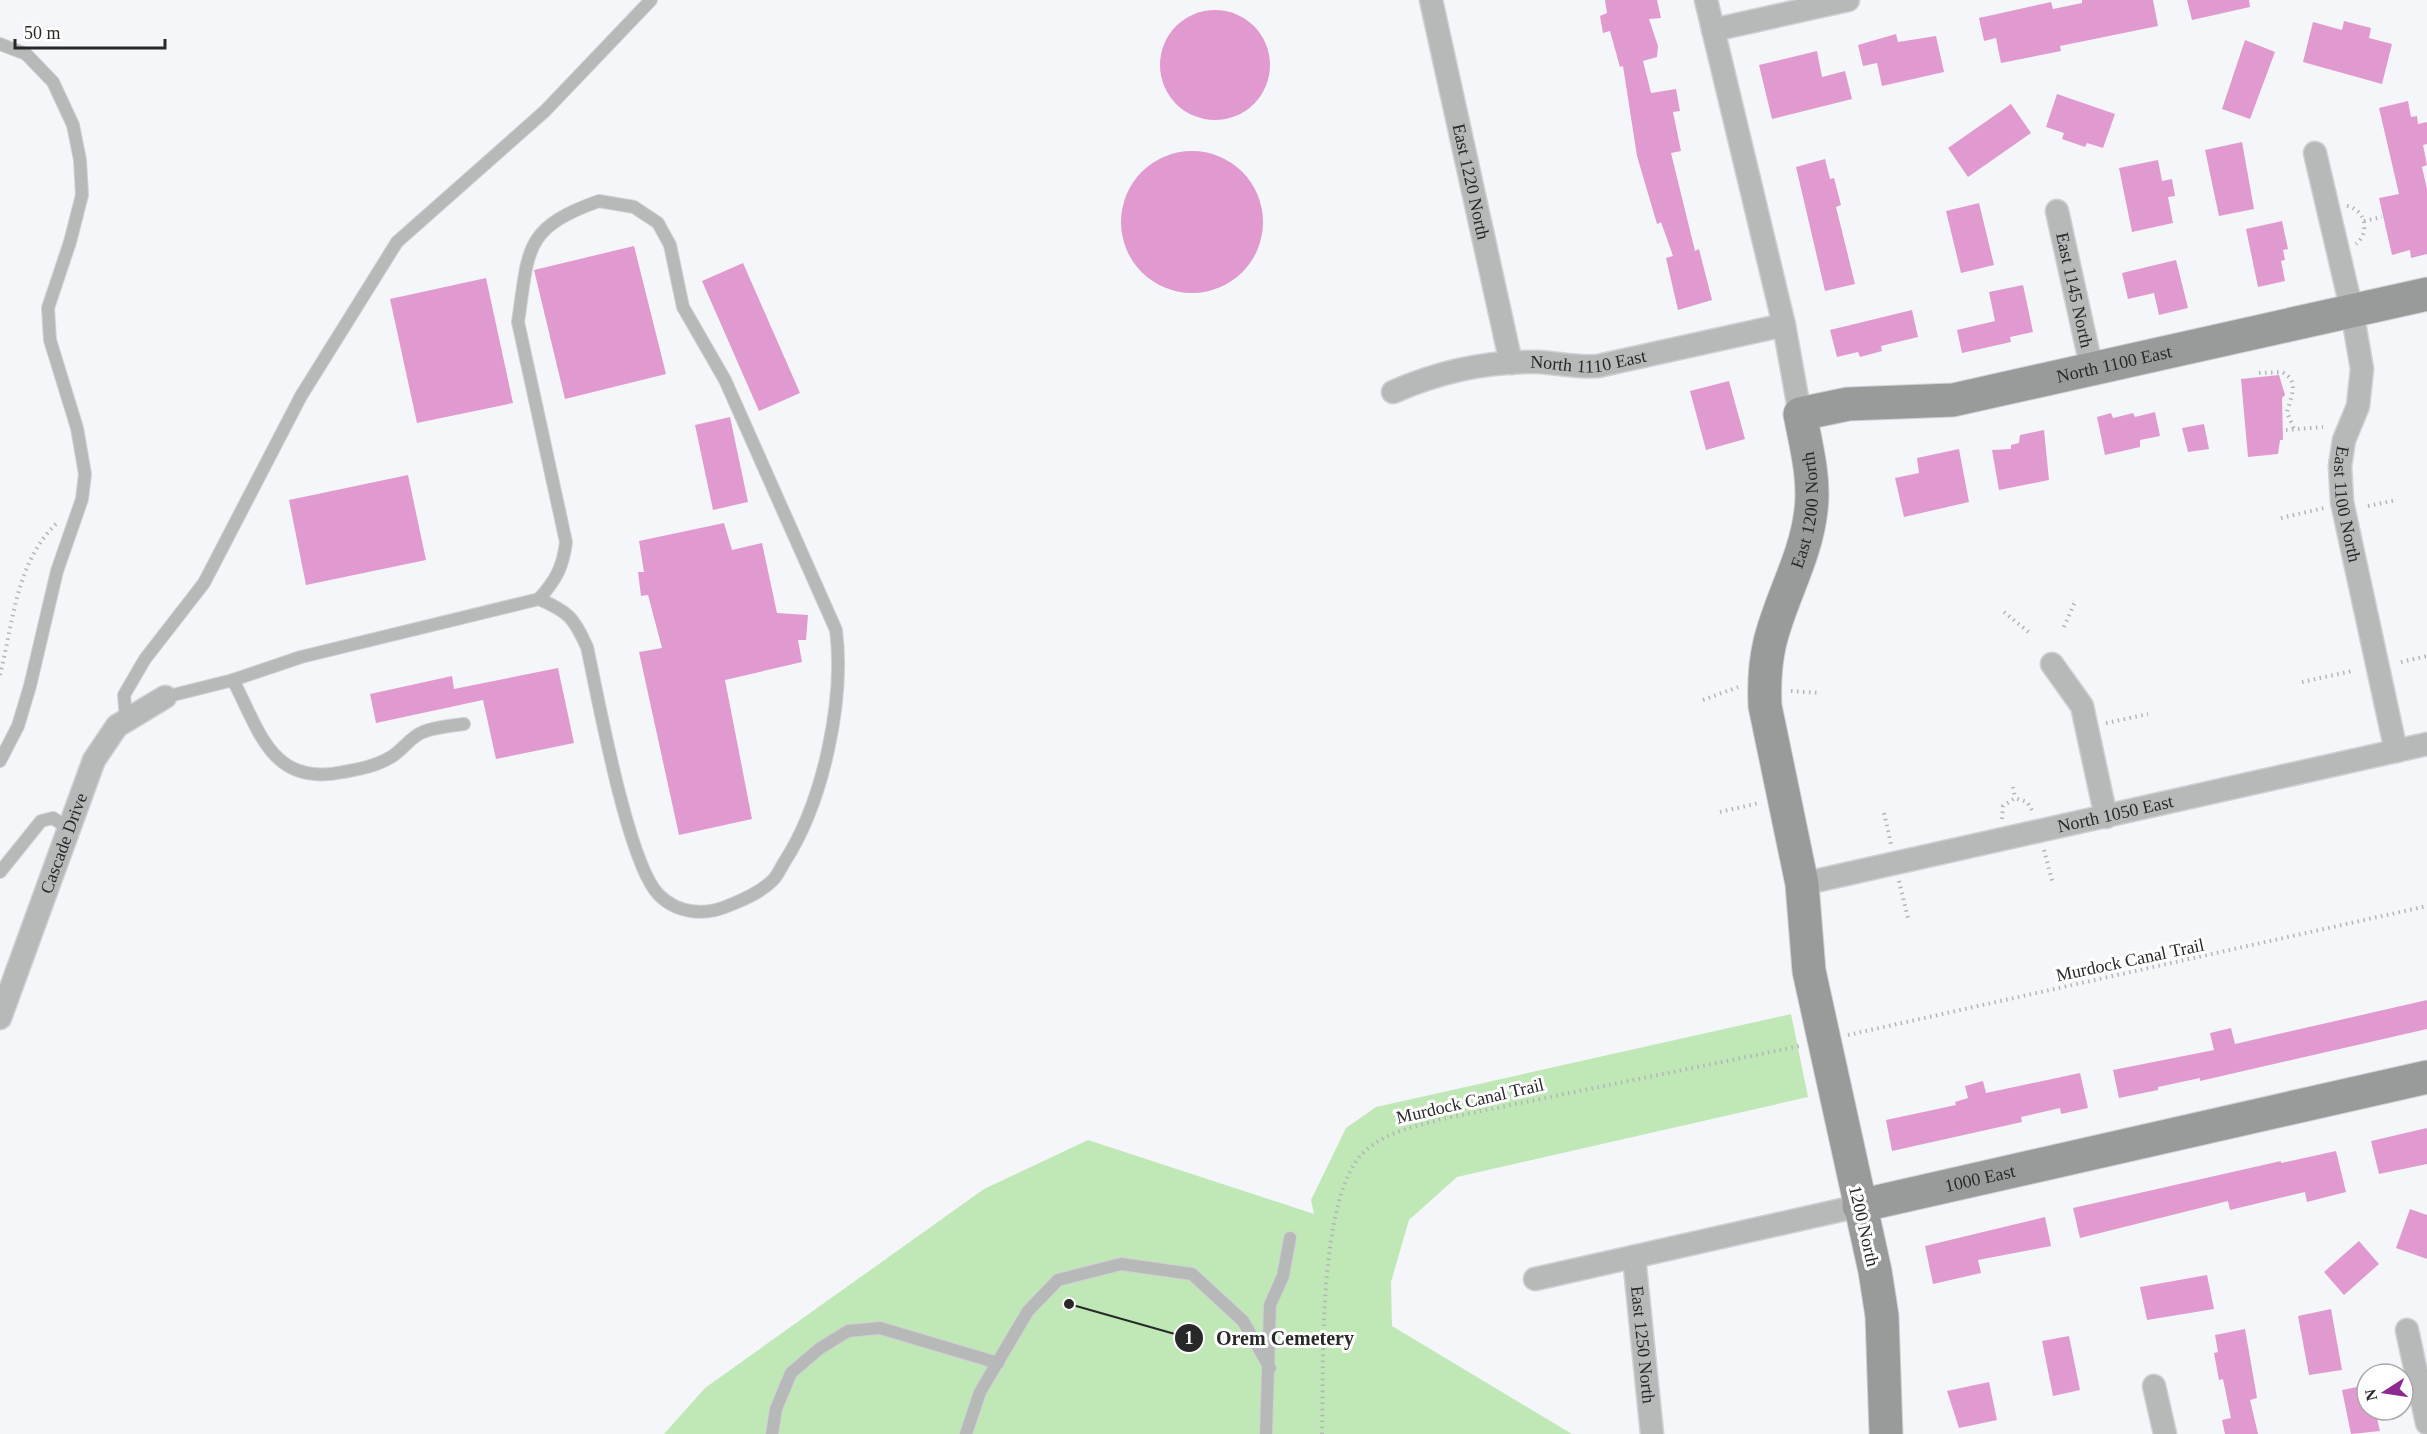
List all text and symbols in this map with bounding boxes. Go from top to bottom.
scale bar [15,12,165,50]
text: 50 m [24,23,61,43]
street label: East 1220 North [1449,122,1493,241]
street label: East 1145 North [2052,231,2097,350]
street label: North 1100 East [2055,341,2174,387]
street label: North 1110 East [1530,346,1648,377]
street label: East 1100 North [2330,445,2365,564]
street label: East 1200 North [1787,450,1822,571]
street label: Cascade Drive [36,790,91,896]
street label: North 1050 East [2055,791,2175,836]
street label: Murdock Canal Trail [2054,935,2206,985]
street label: Murdock Canal Trail [1394,1074,1546,1128]
street label: 1000 East [1943,1161,2017,1196]
street label: 1200 North [1845,1184,1883,1268]
street label: East 1250 North [1627,1285,1659,1404]
callout: Orem Cemetery [1174,1319,1366,1357]
text: Orem Cemetery [1216,1327,1354,1350]
text: 1 [1185,1328,1194,1348]
north arrow [2355,1362,2415,1422]
text: N [2361,1387,2380,1402]

